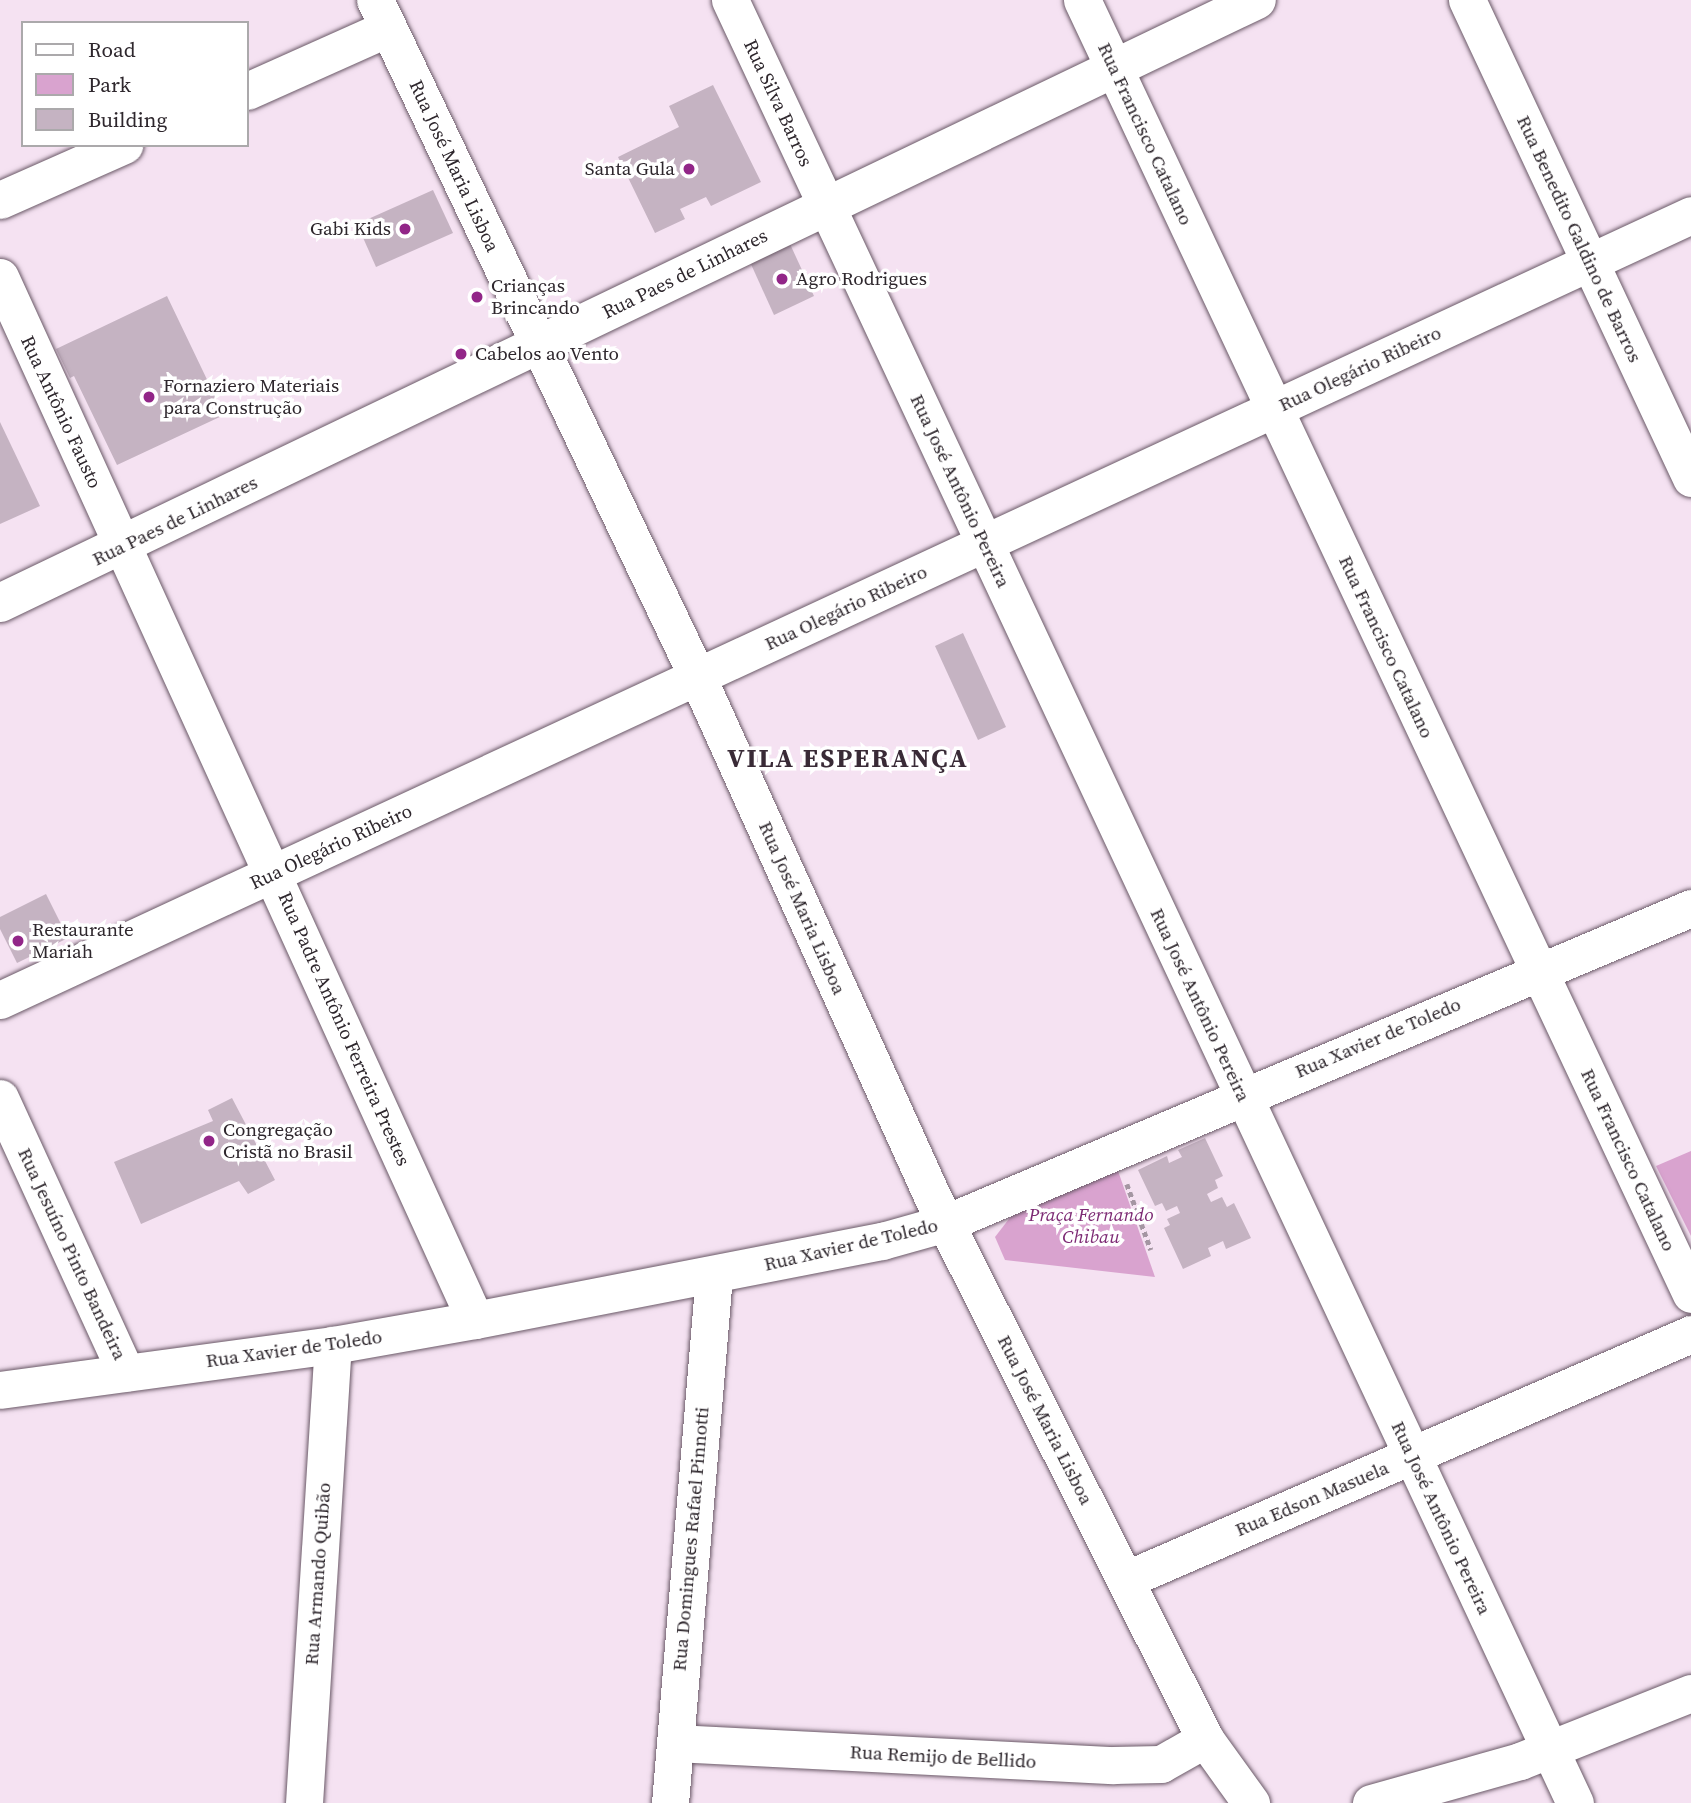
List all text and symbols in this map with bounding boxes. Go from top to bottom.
legend [21,21,248,147]
text: Road [88,35,136,64]
street label: Rua Silva Barros [739,36,817,170]
street label: Rua Francisco Catalano [1093,39,1197,229]
text: Park [88,70,131,99]
street label: Rua José Maria Lisboa [404,76,504,256]
text: Building [88,105,167,134]
street label: Rua Benedito Galdino de Barros [1512,112,1646,366]
place label: Santa Gula [585,158,675,180]
marker: Santa Gula [681,161,697,177]
place label: Gabi Kids [310,218,391,240]
marker: Gabi Kids [397,221,413,237]
street label: Rua Paes de Linhares [599,224,771,324]
place label: Agro Rodrigues [796,268,927,290]
marker: Agro Rodrigues [774,271,790,287]
place label: Crianças Brincando [491,275,580,319]
marker: Crianças Brincando [469,289,485,305]
street label: Rua Olegário Ribeiro [1275,321,1445,417]
street label: Rua Antônio Fausto [16,332,106,492]
place label: Cabelos ao Vento [475,343,620,365]
marker: Cabelos ao Vento [453,346,469,362]
place label: Fornaziero Materiais para Construção [163,375,339,419]
marker: Fornaziero Materiais para Construção [141,389,157,405]
street label: Rua José Antônio Pereira [905,391,1015,591]
street label: Rua Paes de Linhares [89,471,261,571]
street label: Rua Francisco Catalano [1334,552,1438,742]
street label: Rua Olegário Ribeiro [761,560,931,656]
district label: VILA ESPERANÇA [729,743,967,775]
street label: Rua Olegário Ribeiro [246,799,416,895]
street label: Rua José Maria Lisboa [754,818,850,998]
street label: Rua Padre Antônio Ferreira Prestes [273,888,415,1170]
street label: Rua José Antônio Pereira [1145,905,1255,1105]
place label: Restaurante Mariah [32,919,134,963]
marker: Restaurante Mariah [10,933,26,949]
street label: Rua Xavier de Toledo [1292,993,1464,1083]
street label: Rua Francisco Catalano [1576,1065,1680,1255]
place label: Congregação Cristã no Brasil [223,1119,353,1163]
marker: Congregação Cristã no Brasil [201,1133,217,1149]
street label: Rua Jesuíno Pinto Bandeira [13,1144,131,1364]
park label: Praça Fernando Chibau [1028,1204,1154,1248]
street label: Rua Xavier de Toledo [762,1214,940,1276]
street label: Rua Xavier de Toledo [204,1325,384,1373]
street label: Rua José Maria Lisboa [992,1331,1098,1509]
street label: Rua Domingues Rafael Pinnotti [668,1406,714,1672]
street label: Rua José Antônio Pereira [1386,1418,1496,1618]
street label: Rua Edson Masuela [1232,1456,1392,1542]
street label: Rua Armando Quibão [300,1482,336,1666]
street label: Rua Remijo de Bellido [849,1741,1037,1773]

